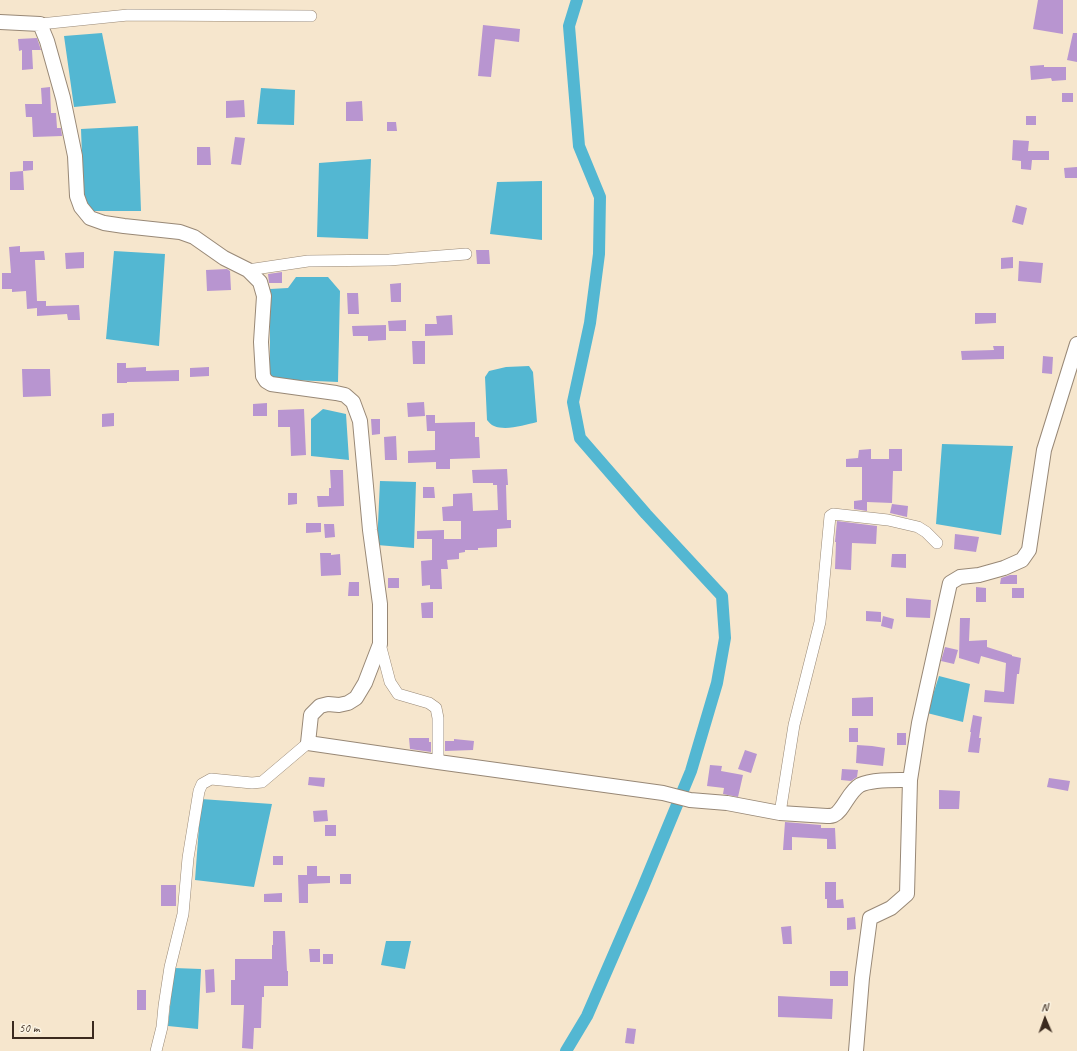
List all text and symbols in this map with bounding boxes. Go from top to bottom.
north arrow [1025,999,1065,1039]
text: N [1041,1000,1048,1014]
scale bar [14,1013,96,1039]
text: 50 m [19,1020,39,1036]

